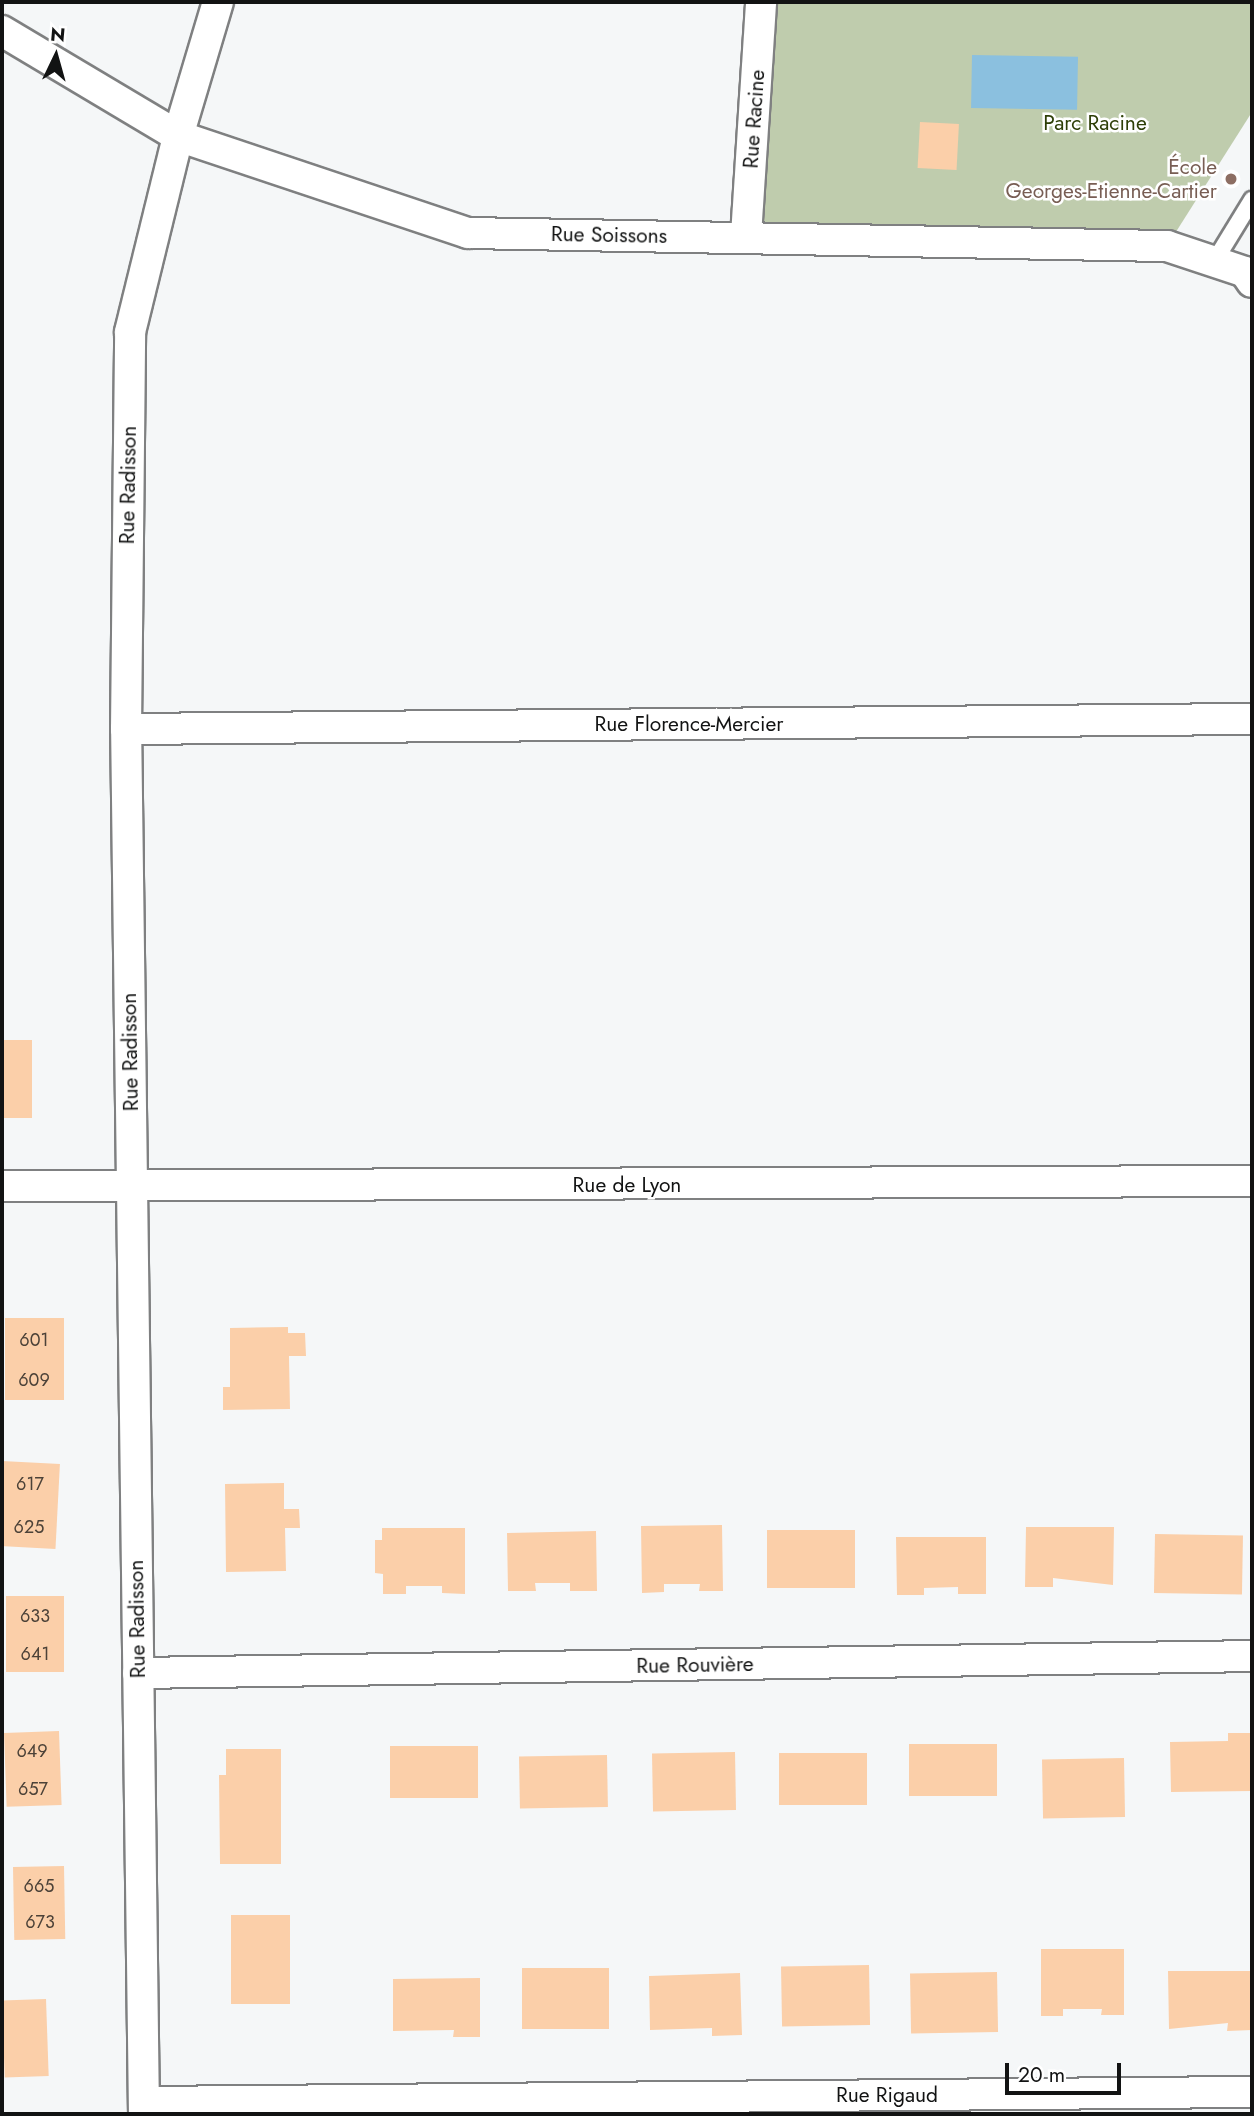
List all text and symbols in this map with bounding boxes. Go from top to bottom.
text: N [49,20,67,49]
north arrow [21,21,91,91]
street label: Rue Racine [738,69,770,169]
park label: Parc Racine [1043,110,1147,136]
place label: École Georges-Etienne-Cartier [1006,154,1217,204]
marker: École Georges-Etienne-Cartier [1223,171,1239,187]
street label: Rue Soissons [551,221,667,249]
street label: Rue Radisson [114,425,142,545]
street label: Rue Florence-Mercier [595,711,783,737]
street label: Rue Radisson [116,992,144,1112]
street label: Rue de Lyon [573,1172,681,1198]
house number: 601 [19,1329,49,1351]
house number: 609 [18,1369,50,1391]
house number: 617 [16,1473,44,1495]
house number: 625 [14,1516,44,1538]
street label: Rue Radisson [123,1559,151,1679]
house number: 633 [20,1605,50,1627]
house number: 641 [21,1643,49,1665]
street label: Rue Rouvière [636,1651,754,1679]
house number: 649 [16,1740,48,1762]
house number: 657 [18,1778,48,1800]
house number: 665 [24,1875,54,1897]
house number: 673 [25,1911,55,1933]
scale bar [1009,2050,1124,2094]
text: 20 m [1018,2060,1065,2090]
street label: Rue Rigaud [836,2082,938,2108]

